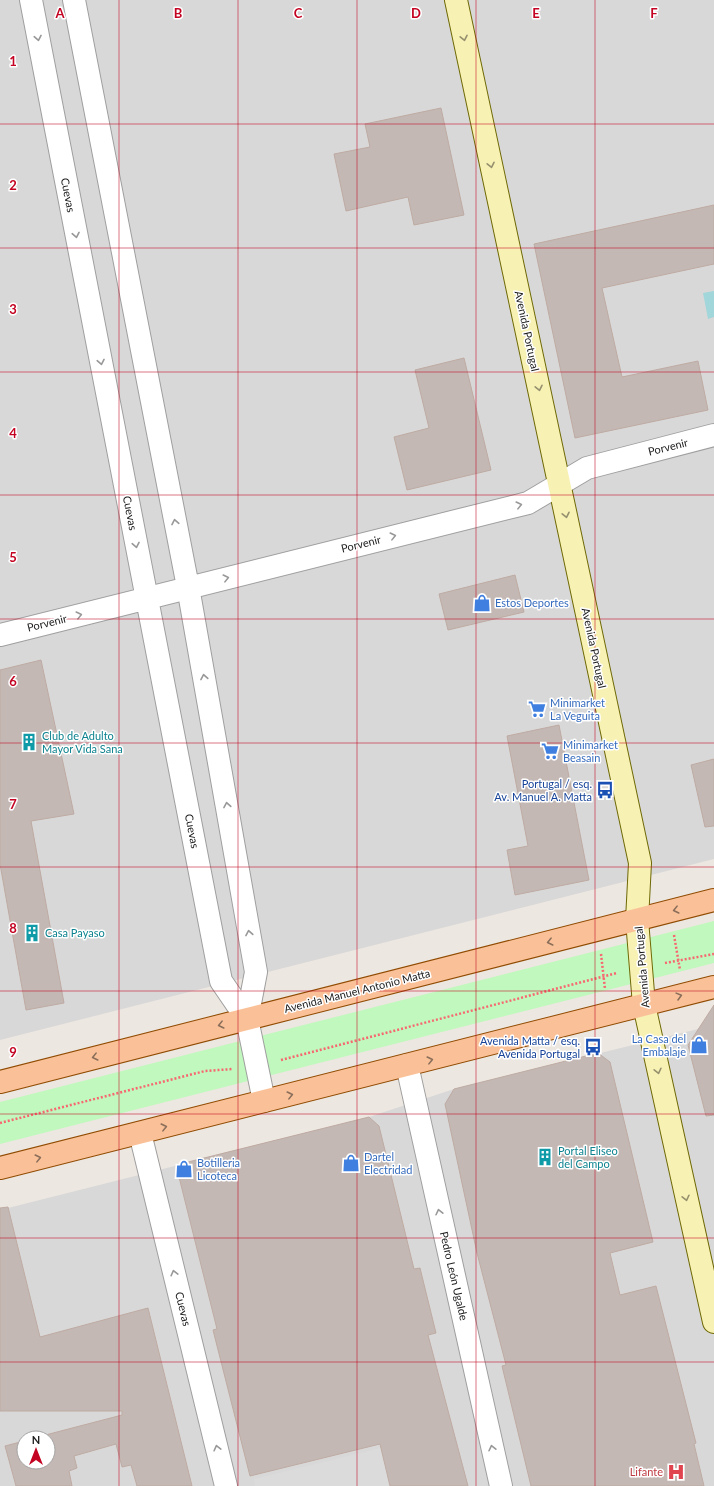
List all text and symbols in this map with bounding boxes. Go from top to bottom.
text: A [54,5,65,21]
text: B [174,5,183,21]
text: C [294,5,303,21]
text: D [411,5,421,21]
text: E [532,5,540,21]
text: F [650,5,658,21]
one-way arrow [33,35,42,41]
one-way arrow [460,35,468,41]
text: 1 [9,53,17,69]
one-way arrow [487,162,495,168]
text: 2 [9,177,17,193]
street label: Cuevas [59,177,78,213]
one-way arrow [71,232,80,238]
street label: Avenida Portugal [513,289,542,372]
text: 3 [9,301,17,317]
one-way arrow [96,359,104,365]
one-way arrow [534,385,543,391]
text: 4 [9,425,17,441]
street label: Porvenir [647,435,689,458]
street label: Cuevas [121,495,140,531]
one-way arrow [515,501,522,510]
one-way arrow [562,512,570,519]
one-way arrow [172,519,180,525]
street label: Porvenir [340,532,382,555]
one-way arrow [389,533,396,541]
one-way arrow [131,542,140,548]
text: 5 [9,549,17,565]
one-way arrow [222,574,229,583]
shop icon: Estos Deportes [472,593,492,613]
place label: Estos Deportes [495,596,569,609]
street label: Avenida Portugal [580,606,609,689]
street label: Porvenir [26,611,68,634]
one-way arrow [75,611,82,620]
text: 6 [9,673,17,689]
one-way arrow [200,674,209,680]
place label: Minimarket La Veguita [550,696,605,722]
supermarket icon: Minimarket La Veguita [527,699,547,719]
place label: Club de Adulto Mayor Vida Sana [42,729,123,755]
building icon: Club de Adulto Mayor Vida Sana [19,732,39,752]
place label: Minimarket Beasain [563,738,618,764]
supermarket icon: Minimarket Beasain [540,741,560,761]
place label: Portugal / esq. Av. Manuel A. Matta [494,777,592,803]
bus stop icon: Portugal / esq. Av. Manuel A. Matta [595,780,615,800]
text: 7 [9,796,17,812]
one-way arrow [223,802,231,808]
street label: Cuevas [183,813,202,849]
one-way arrow [673,905,679,913]
text: 8 [9,920,17,936]
building icon: Casa Payaso [22,923,42,943]
place label: Casa Payaso [45,926,105,939]
street label: Avenida Portugal [631,926,652,1008]
one-way arrow [246,930,254,936]
one-way arrow [547,937,554,946]
street label: Avenida Manuel Antonio Matta [282,966,431,1015]
one-way arrow [675,992,682,1001]
one-way arrow [217,1021,224,1029]
place label: La Casa del Embalaje [632,1032,686,1058]
place label: Avenida Matta / esq. Avenida Portugal [480,1034,580,1060]
shop icon: La Casa del Embalaje [689,1035,709,1055]
bus stop icon: Avenida Matta / esq. Avenida Portugal [583,1037,603,1057]
text: 9 [9,1044,17,1060]
one-way arrow [91,1053,98,1061]
one-way arrow [426,1056,433,1064]
one-way arrow [653,1068,661,1074]
one-way arrow [286,1091,293,1100]
one-way arrow [161,1123,167,1131]
place label: Portal Eliseo del Campo [558,1144,618,1170]
building icon: Portal Eliseo del Campo [535,1147,555,1167]
place label: Dartel Electridad [364,1150,412,1176]
shop icon: Dartel Electridad [341,1153,361,1173]
one-way arrow [35,1155,41,1163]
place label: Botilleria Licoteca [197,1156,240,1182]
shop icon: Botilleria Licoteca [174,1159,194,1179]
one-way arrow [682,1194,690,1201]
one-way arrow [436,1209,444,1215]
street label: Pedro León Ugalde [438,1230,471,1322]
one-way arrow [171,1270,179,1276]
street label: Cuevas [173,1290,194,1328]
north arrow [16,1430,56,1470]
text: N [32,1433,40,1446]
one-way arrow [214,1445,222,1451]
one-way arrow [489,1445,497,1451]
hospital icon: Lifante [666,1462,686,1482]
place label: Lifante [630,1465,663,1478]

